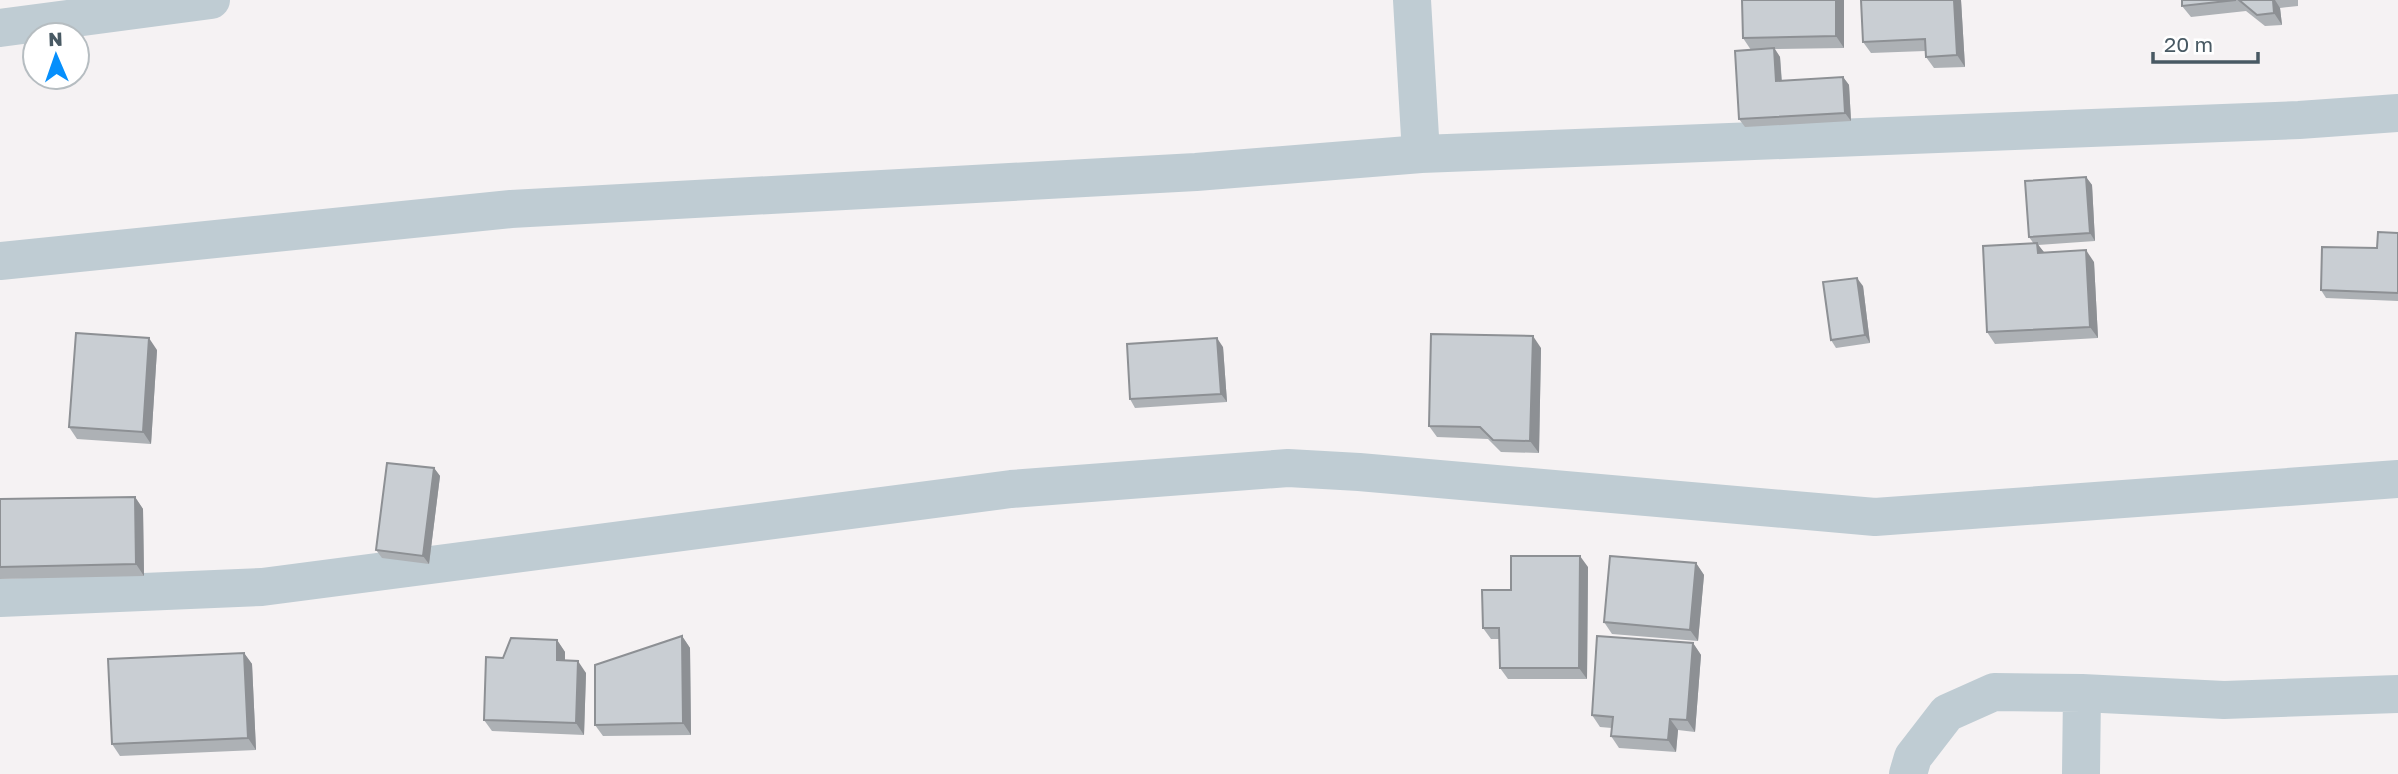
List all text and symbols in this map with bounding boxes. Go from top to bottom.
north arrow [21,21,91,91]
scale bar [2153,21,2258,65]
text: N [48,27,63,50]
text: 20 m [2164,31,2213,57]

